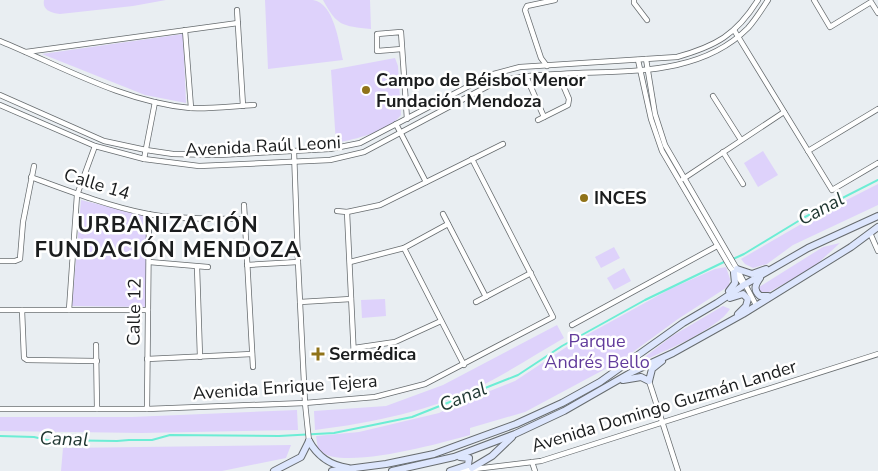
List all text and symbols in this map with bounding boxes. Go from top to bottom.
place label: Campo de Béisbol Menor Fundación Mendoza [376,68,586,113]
marker: Campo de Béisbol Menor Fundación Mendoza [360,84,372,96]
street label: Avenida Raúl Leoni [185,130,341,162]
street label: Calle 14 [61,163,133,205]
place label: INCES [594,186,647,210]
water label: Canal [793,186,849,232]
marker: INCES [578,192,590,204]
district label: URBANIZACIÓN FUNDACIÓN MENDOZA [34,210,302,265]
street label: Calle 12 [121,278,147,346]
park label: Parque Andrés Bello [544,329,650,374]
place label: Sermédica [329,342,416,366]
marker: Sermédica [311,347,325,361]
street label: Avenida Domingo Guzmán Lander [528,354,800,458]
street label: Avenida Enrique Tejera [192,369,378,405]
water label: Canal [435,376,491,418]
water label: Canal [39,425,89,453]

